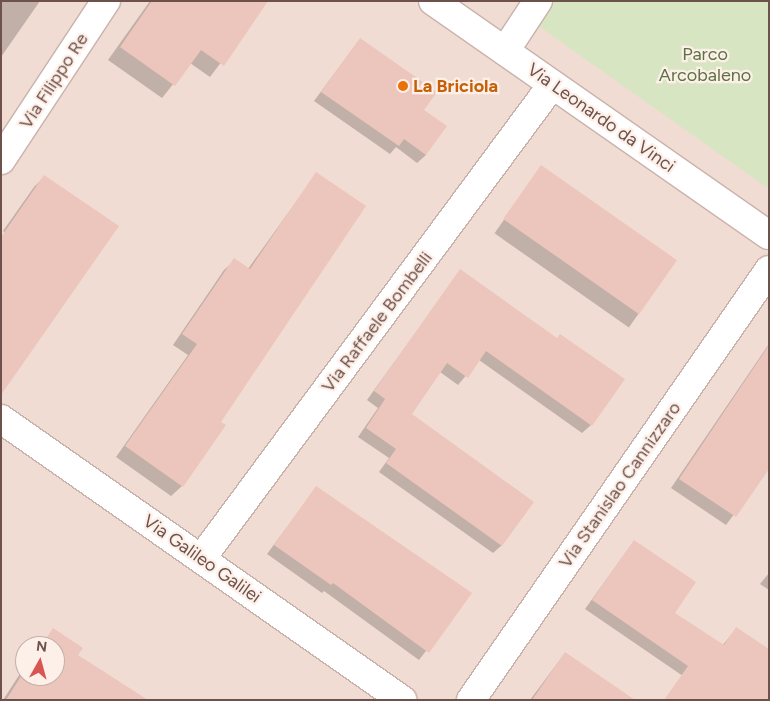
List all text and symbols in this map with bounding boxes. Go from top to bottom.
street label: Via Filippo Re [15,29,93,133]
park label: Parco Arcobaleno [659,44,751,86]
street label: Via Leonardo da Vinci [523,59,679,177]
place label: La Briciola [413,75,498,97]
marker: La Briciola [397,80,409,92]
street label: Via Raffaele Bombelli [317,247,437,397]
street label: Via Stanislao Cannizzaro [554,398,686,572]
street label: Via Galileo Galilei [139,510,265,608]
north arrow [15,636,65,686]
text: N [35,638,48,656]

